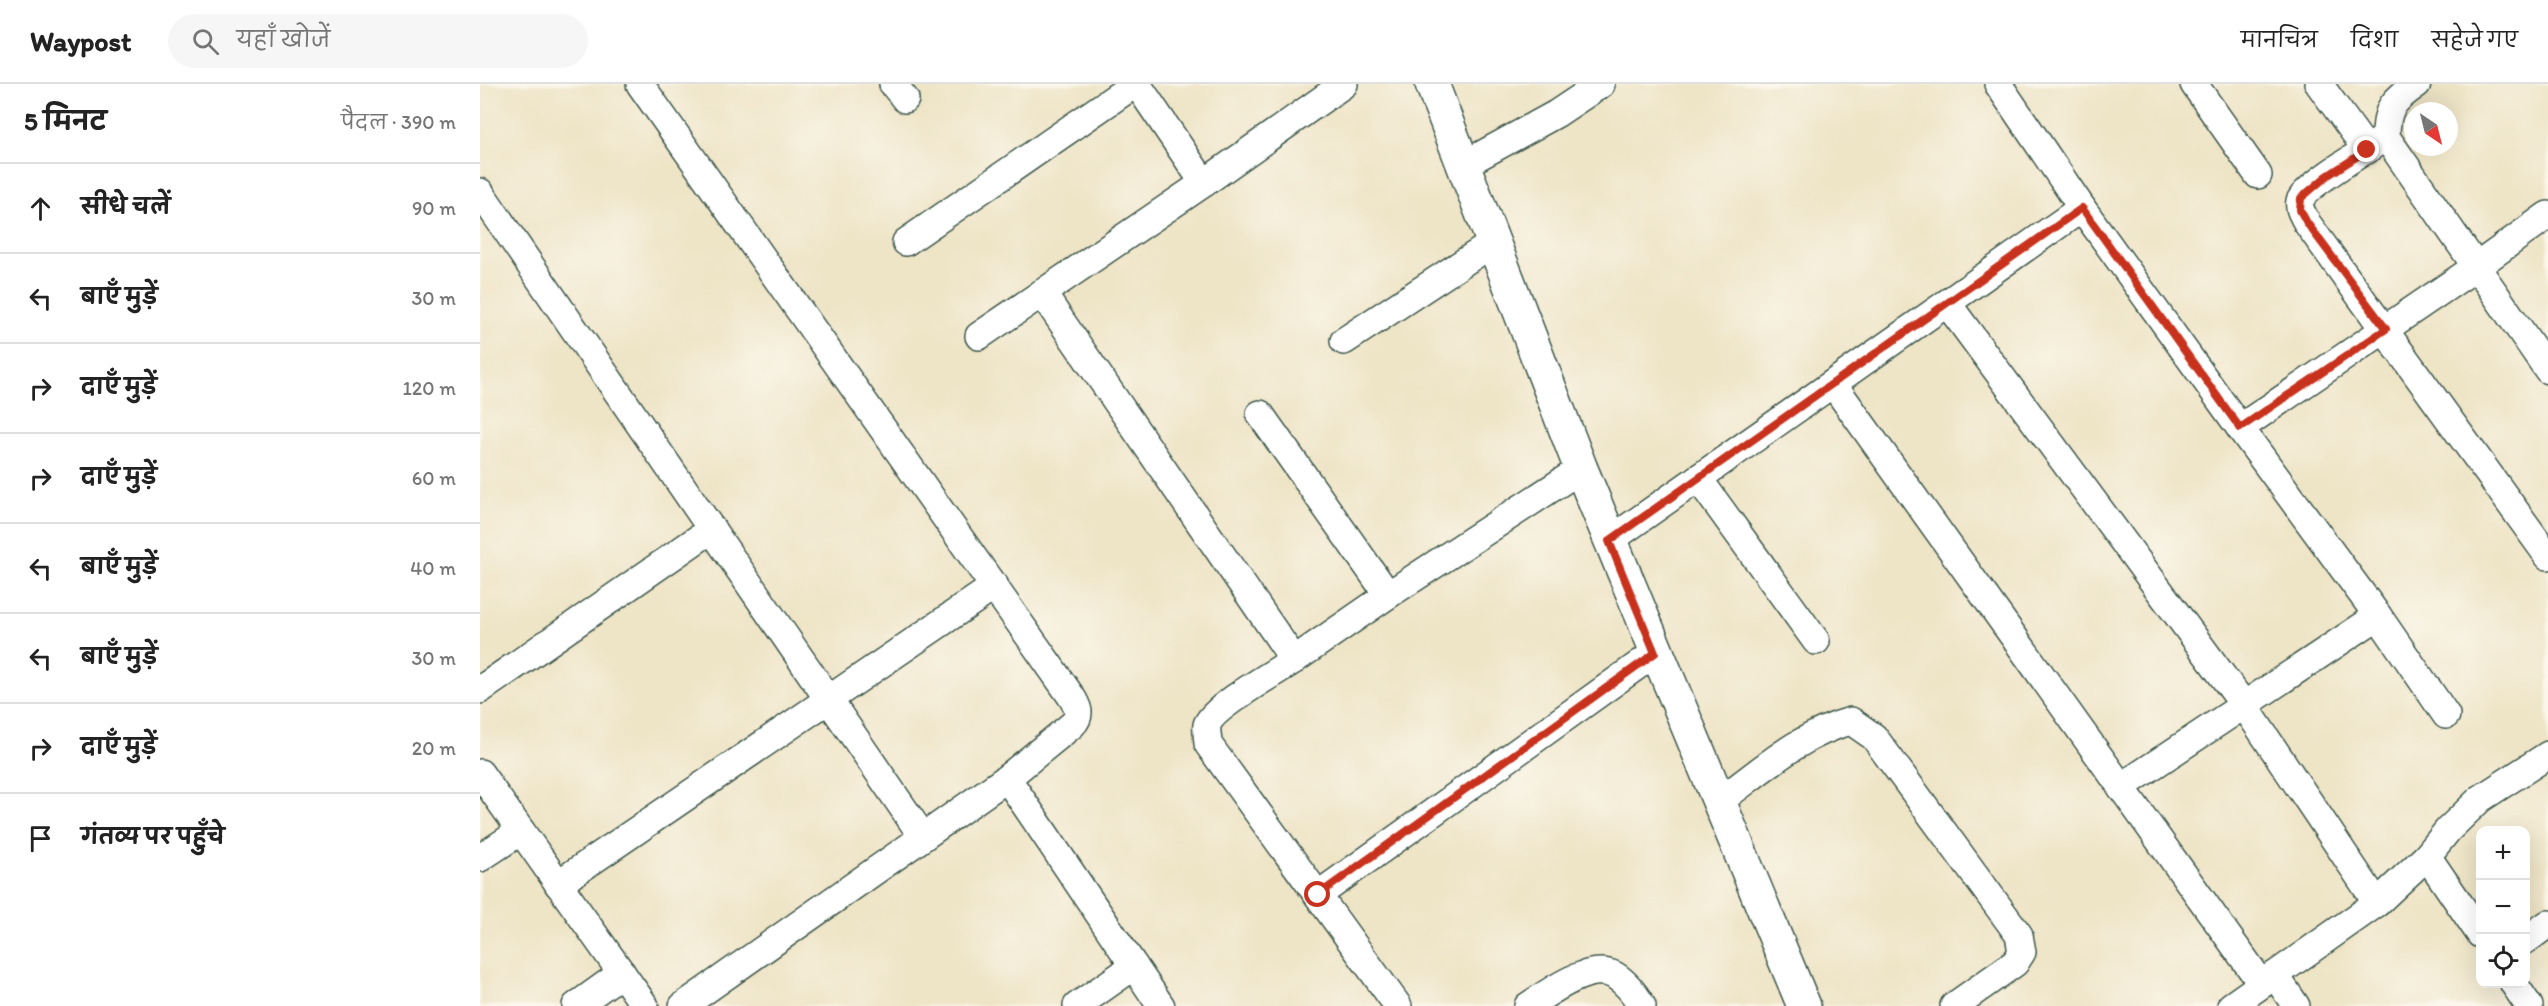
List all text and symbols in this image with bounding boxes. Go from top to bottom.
search box [168,14,588,68]
text: Waypost [30,24,132,58]
icon: search [189,25,222,58]
text: यहाँ खोजें [237,26,330,53]
text: मानचित्र [2241,27,2318,52]
text: दिशा [2351,27,2398,52]
text: सहेजे गए [2431,27,2518,52]
north arrow [2404,102,2458,156]
text: 5 मिनट [24,105,107,137]
text: पैदल · 390 m [341,110,456,134]
route end [2353,136,2379,162]
icon: ahead [24,192,57,225]
text: सीधे चलें [81,193,170,220]
text: 90 m [412,196,456,220]
icon: left [24,282,57,315]
text: बाएँ मुड़ें [81,283,158,310]
text: 30 m [411,286,456,310]
icon: right [24,372,57,405]
text: दाएँ मुड़ें [81,373,157,400]
text: 120 m [403,376,456,400]
icon: right [24,462,57,495]
text: दाएँ मुड़ें [81,463,157,490]
text: 60 m [412,466,456,490]
icon: left [24,552,57,585]
text: बाएँ मुड़ें [81,553,158,580]
text: 40 m [410,556,456,580]
icon: left [24,642,57,675]
text: बाएँ मुड़ें [81,643,158,670]
text: 30 m [411,646,456,670]
icon: right [24,732,57,765]
text: दाएँ मुड़ें [81,733,157,760]
text: 20 m [412,736,456,760]
icon: arrive [24,822,57,855]
text: गंतव्य पर पहुँचे [81,823,225,850]
map controls [2476,826,2530,988]
button: + [2476,826,2530,880]
button: − [2476,880,2530,934]
route start [1304,881,1330,907]
button: locate [2476,934,2530,988]

